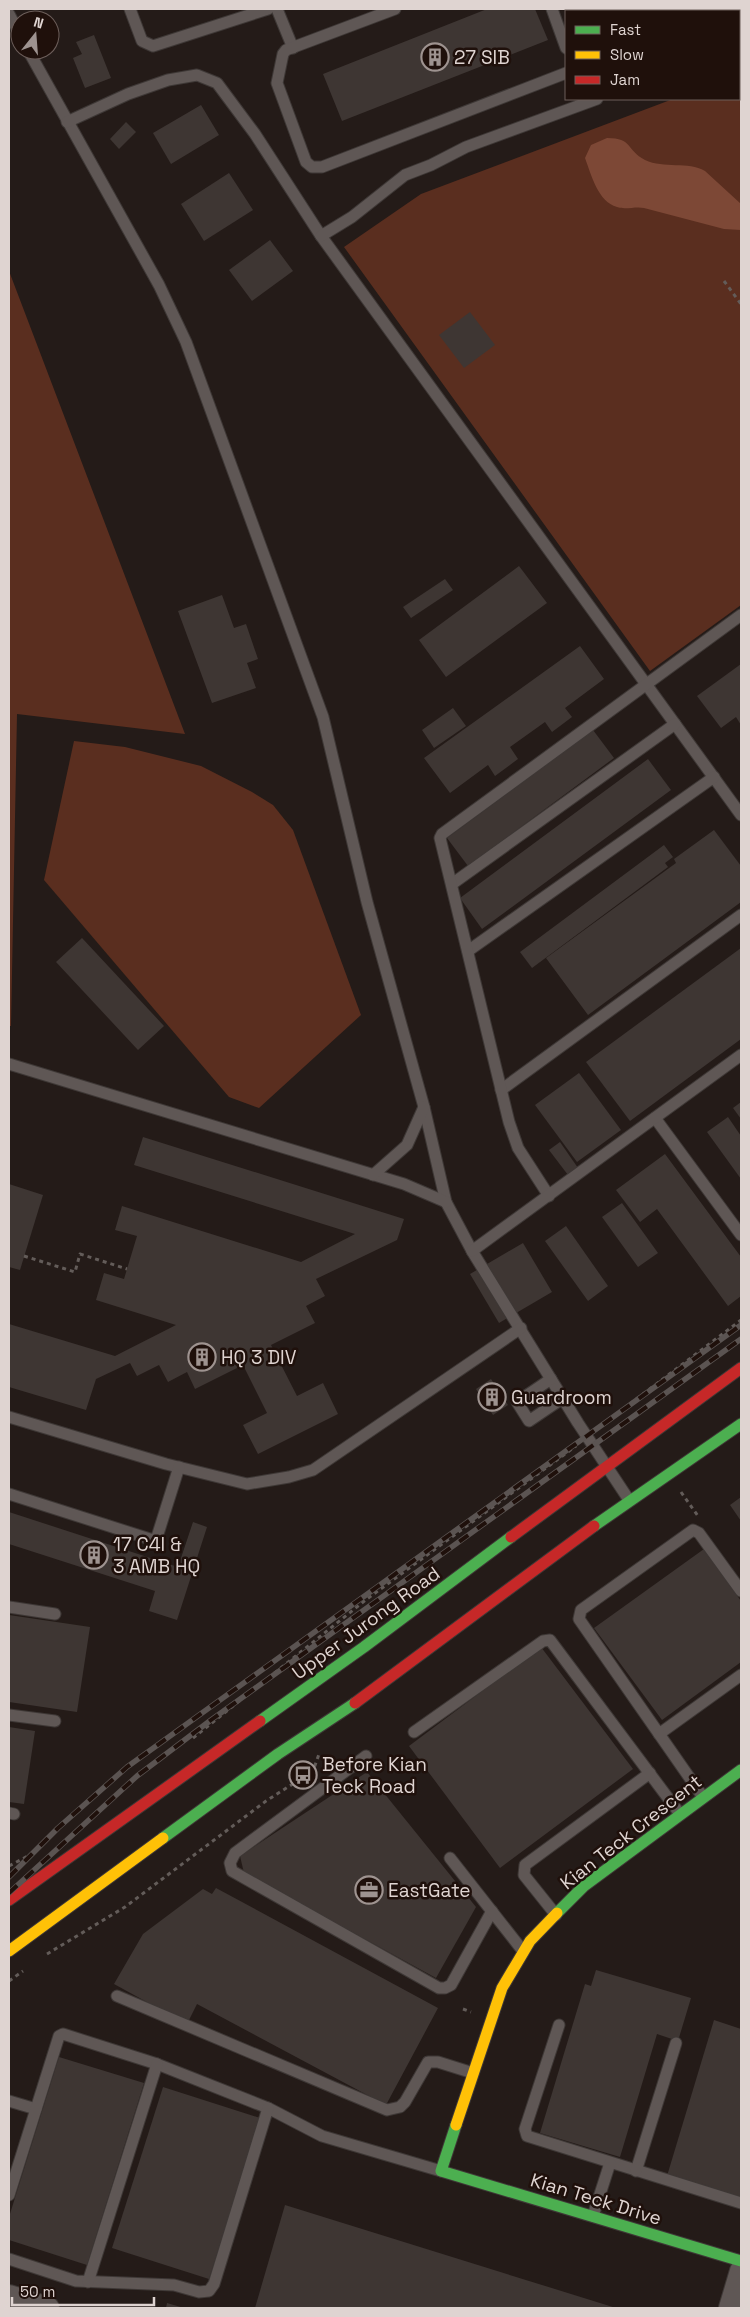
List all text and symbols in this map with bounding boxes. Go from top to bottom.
north arrow [10,10,60,60]
legend [565,10,740,100]
text: N [32,13,46,33]
text: Fast [610,20,641,39]
building icon: 27 SIB [420,42,450,72]
place label: 27 SIB [454,45,510,70]
text: Slow [610,45,644,64]
text: Jam [610,70,640,89]
building icon: HQ 3 DIV [187,1342,217,1372]
place label: HQ 3 DIV [221,1345,297,1370]
building icon: Guardroom [477,1382,507,1412]
place label: Guardroom [511,1385,612,1410]
place label: 17 C4I & 3 AMB HQ [113,1532,200,1579]
building icon: 17 C4I & 3 AMB HQ [79,1540,109,1570]
street label: Upper Jurong Road [287,1561,445,1685]
place label: Before Kian Teck Road [322,1752,427,1799]
bus stop icon: Before Kian Teck Road [288,1760,318,1790]
street label: Kian Teck Crescent [555,1769,707,1895]
office icon: EastGate [354,1875,384,1905]
place label: EastGate [388,1878,471,1903]
street label: Kian Teck Drive [527,2167,665,2231]
scale bar [12,2274,155,2306]
text: 50 m [20,2282,55,2301]

